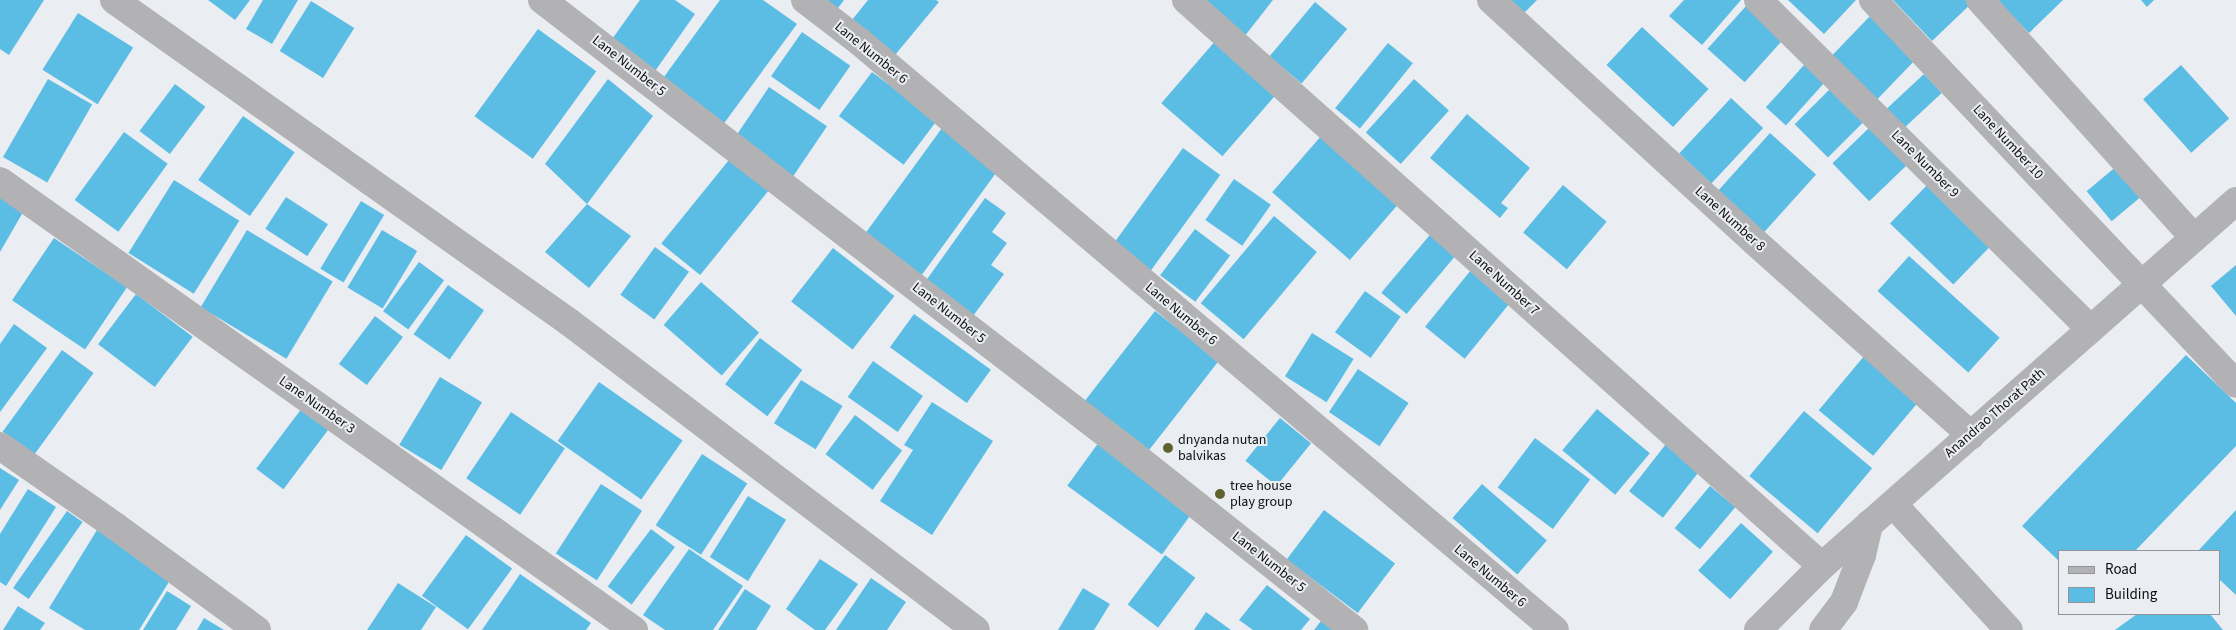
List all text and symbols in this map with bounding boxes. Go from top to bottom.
street label: Lane Number 6 [831,19,911,87]
street label: Lane Number 5 [589,32,669,100]
street label: Lane Number 10 [1969,101,2047,183]
street label: Lane Number 9 [1888,127,1962,201]
street label: Lane Number 8 [1691,183,1769,255]
street label: Lane Number 7 [1465,247,1543,319]
street label: Lane Number 5 [909,279,989,347]
street label: Lane Number 6 [1142,279,1220,349]
street label: Anandrao Thorat Path [1941,365,2049,461]
street label: Lane Number 3 [276,373,358,437]
place label: dnyanda nutan balvikas [1178,432,1266,464]
marker: dnyanda nutan balvikas [1162,442,1174,454]
place label: tree house play group [1230,478,1292,511]
marker: tree house play group [1214,488,1226,500]
street label: Lane Number 5 [1229,528,1309,596]
street label: Lane Number 6 [1451,541,1529,611]
legend [2058,550,2221,615]
text: Road [2105,559,2137,580]
text: Building [2105,584,2157,605]

